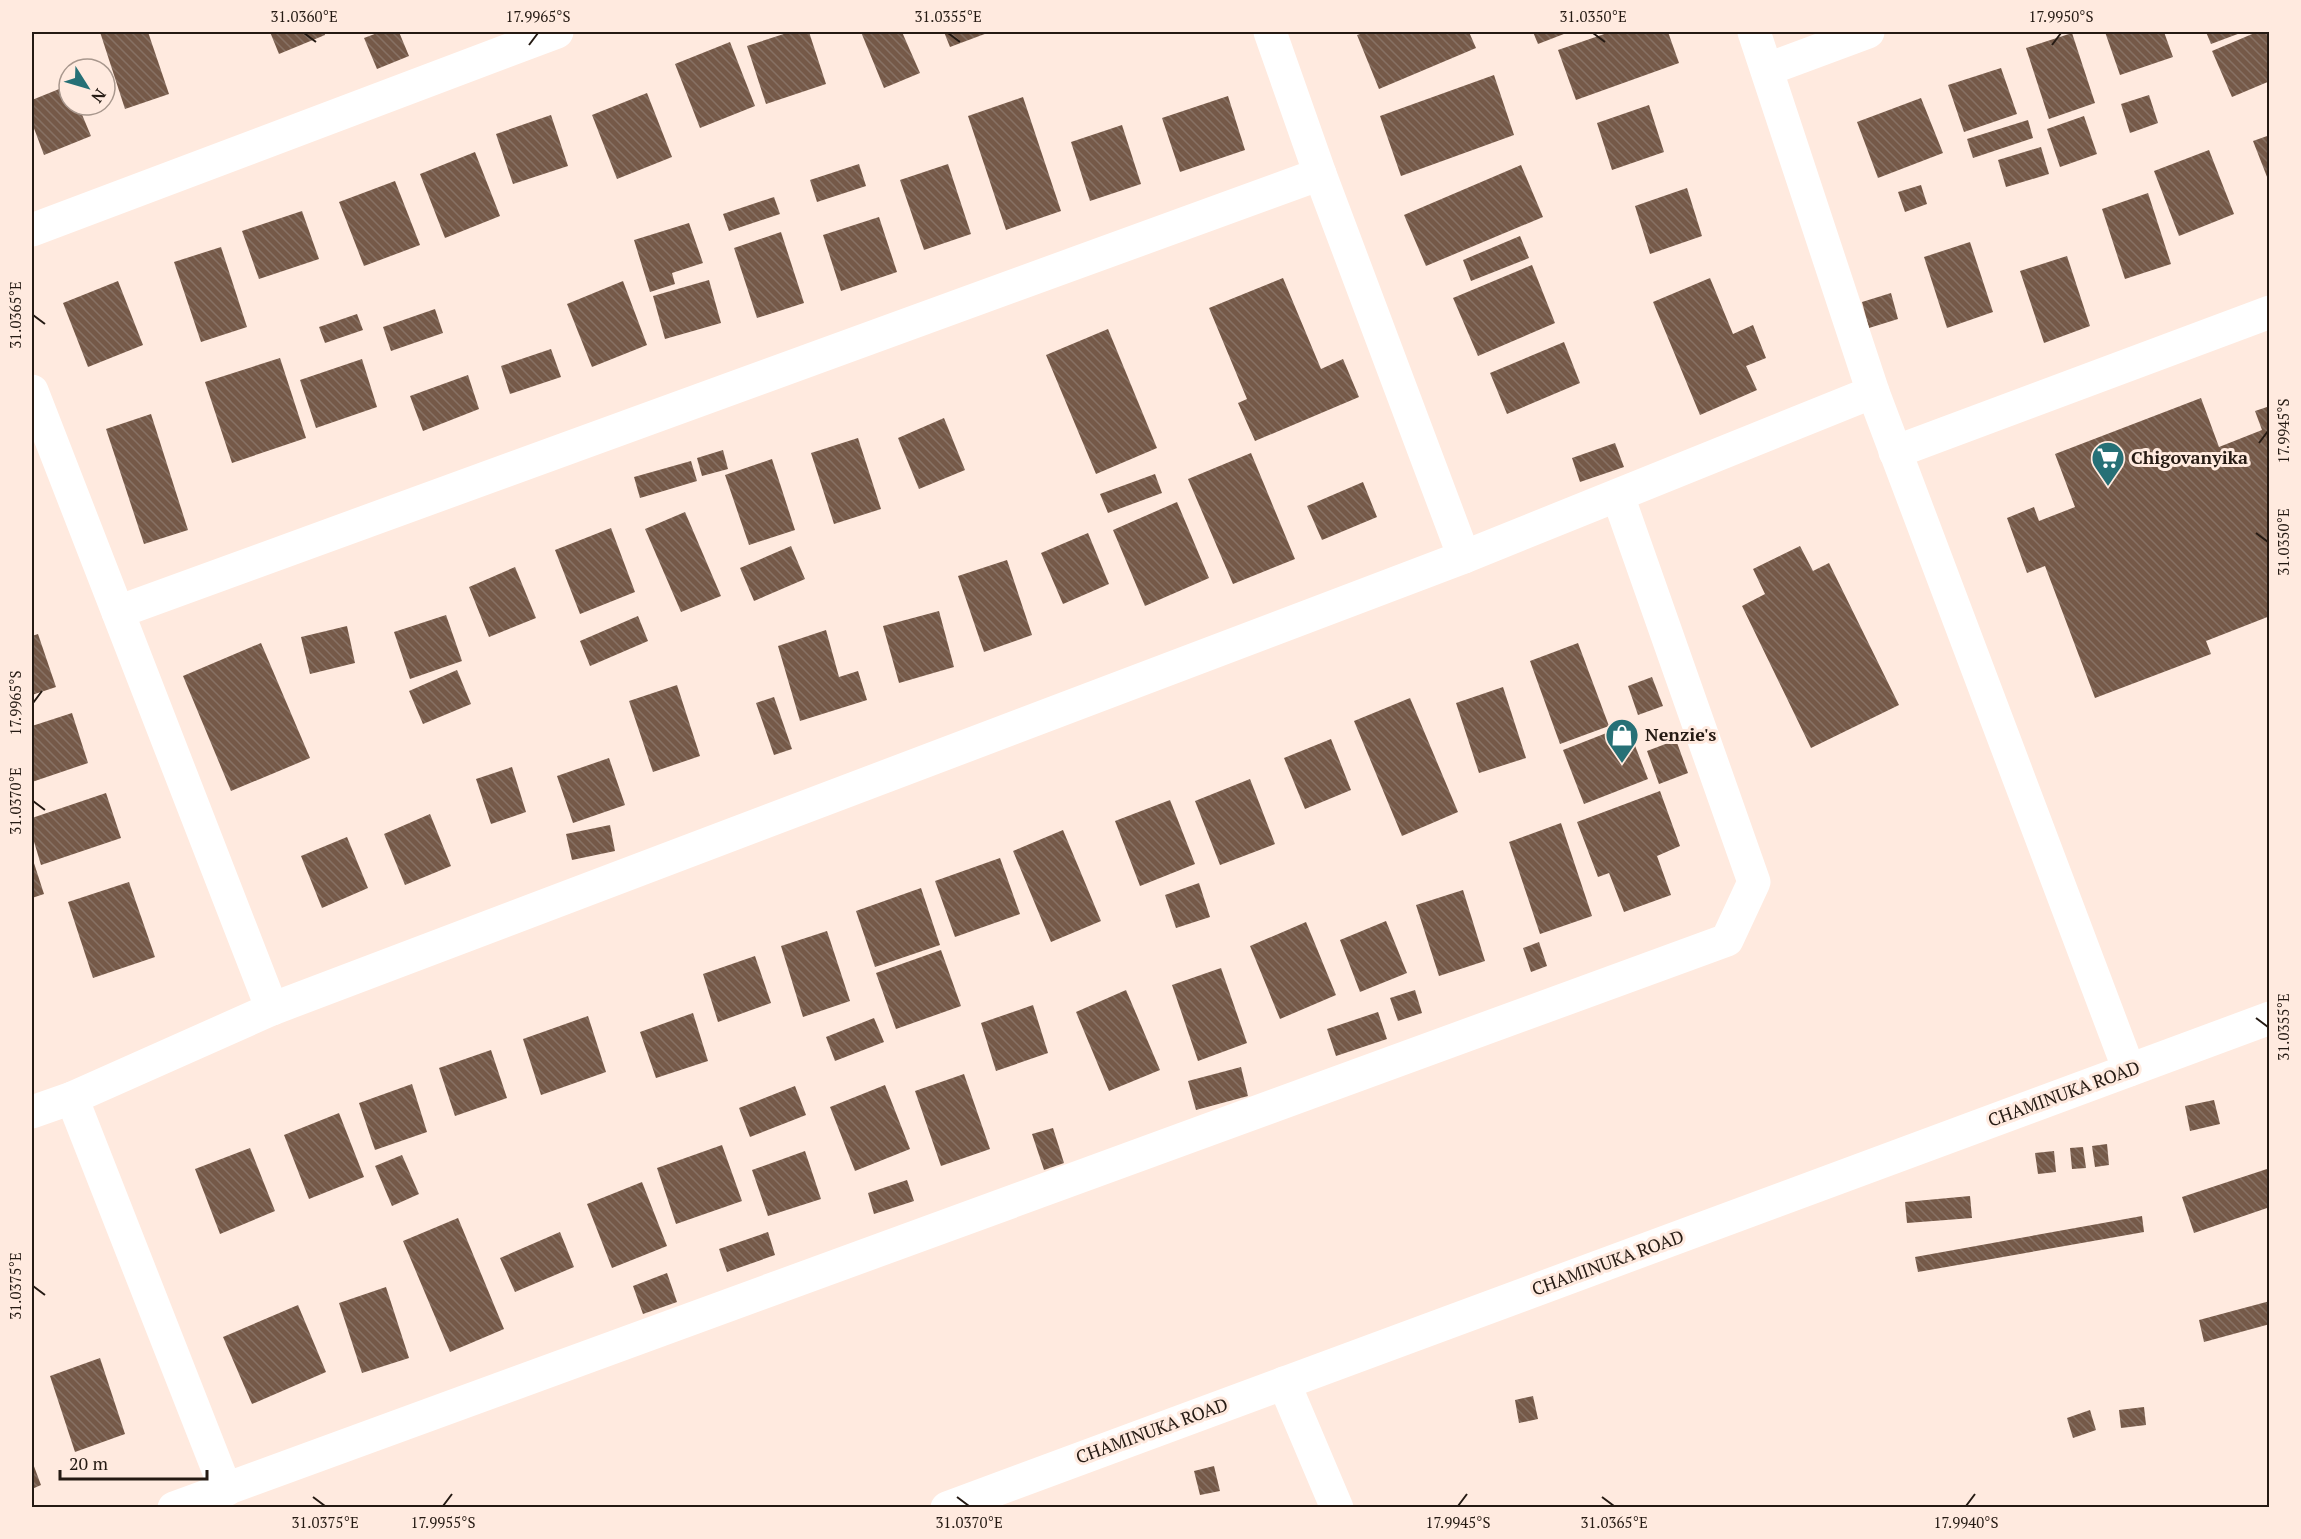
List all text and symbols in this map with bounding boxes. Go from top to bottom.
text: 31.0360°E [270,6,338,26]
text: 17.9965°S [505,6,571,26]
text: 31.0355°E [914,6,982,26]
text: 31.0350°E [1559,6,1627,26]
text: 17.9950°S [2028,6,2094,26]
north arrow [57,57,117,117]
text: N [87,85,111,107]
text: 31.0365°E [5,281,25,349]
text: 17.9945°S [2273,398,2293,464]
supermarket icon: Chigovanyika [2090,440,2126,487]
place label: Chigovanyika [2131,445,2248,469]
text: 31.0350°E [2273,508,2293,576]
text: 17.9965°S [5,670,25,736]
shop icon: Nenzie's [1604,717,1640,764]
place label: Nenzie's [1645,722,1716,746]
text: 31.0370°E [5,767,25,835]
text: 31.0355°E [2273,993,2293,1061]
street label: CHAMINUKA ROAD [1984,1054,2143,1132]
street label: CHAMINUKA ROAD [1528,1223,1687,1301]
text: 31.0375°E [5,1252,25,1320]
street label: CHAMINUKA ROAD [1072,1391,1231,1469]
scale bar [60,1443,207,1481]
text: 20 m [69,1451,109,1475]
text: 31.0375°E [291,1512,359,1532]
text: 17.9955°S [410,1512,476,1532]
text: 31.0370°E [935,1512,1003,1532]
text: 17.9945°S [1425,1512,1491,1532]
text: 31.0365°E [1580,1512,1648,1532]
text: 17.9940°S [1933,1512,1999,1532]

